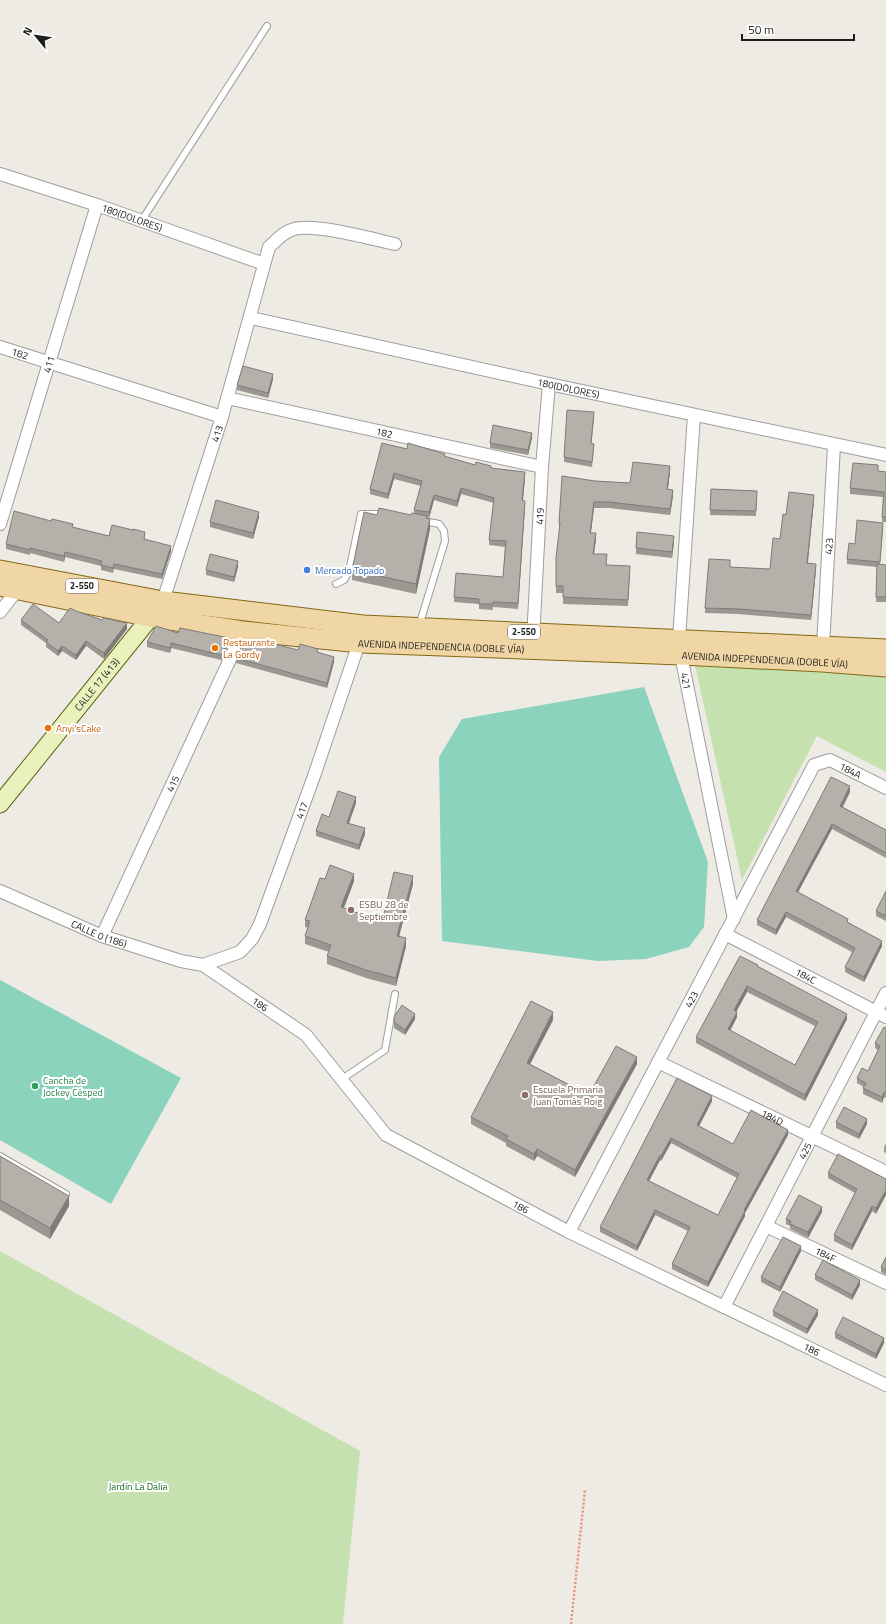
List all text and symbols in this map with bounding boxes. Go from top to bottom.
north arrow [16,16,56,56]
scale bar [742,16,854,42]
text: 50 m [748,20,774,39]
text: N [18,24,36,38]
street label: 180(DOLORES) [99,200,165,236]
street label: 182 [10,344,30,363]
street label: 411 [39,354,59,375]
street label: 180(DOLORES) [536,375,601,403]
street label: 413 [208,423,227,444]
street label: 182 [374,424,394,442]
street label: 419 [532,507,548,525]
street label: 423 [821,537,837,555]
place label: Mercado Topado [315,563,384,578]
marker: Mercado Topado [302,565,312,575]
road number: 2-550 [66,579,98,593]
road number: 2-550 [508,625,540,639]
place label: Restaurante La Gordy [223,635,275,662]
street label: AVENIDA INDEPENDENCIA (DOBLE VÍA) [358,636,525,657]
marker: Restaurante La Gordy [210,643,220,653]
street label: AVENIDA INDEPENDENCIA (DOBLE VÍA) [681,648,849,672]
street label: CALLE 17 (413) [71,654,123,714]
street label: 421 [677,671,695,691]
place label: Anyi'sCake [56,721,101,736]
marker: Anyi'sCake [43,723,53,733]
street label: 184A [837,759,864,782]
street label: 415 [163,773,183,795]
street label: 417 [292,800,312,821]
place label: ESBU 28 de Septiembre [359,897,408,924]
marker: ESBU 28 de Septiembre [346,905,356,915]
street label: CALLE 0 (186) [69,916,129,952]
street label: 184C [792,964,819,988]
street label: 423 [681,988,702,1010]
street label: 186 [249,993,272,1016]
place label: Cancha de Jockey Césped [43,1073,103,1100]
marker: Cancha de Jockey Césped [30,1081,40,1091]
place label: Escuela Primaria Juan Tomás Roig [533,1082,603,1109]
marker: Escuela Primaria Juan Tomás Roig [520,1090,530,1100]
street label: 184D [758,1106,786,1129]
street label: 425 [795,1140,816,1162]
street label: 186 [510,1196,532,1218]
street label: 184F [812,1243,839,1266]
street label: 186 [801,1339,823,1360]
park label: Jardín La Dalia [108,1479,168,1494]

